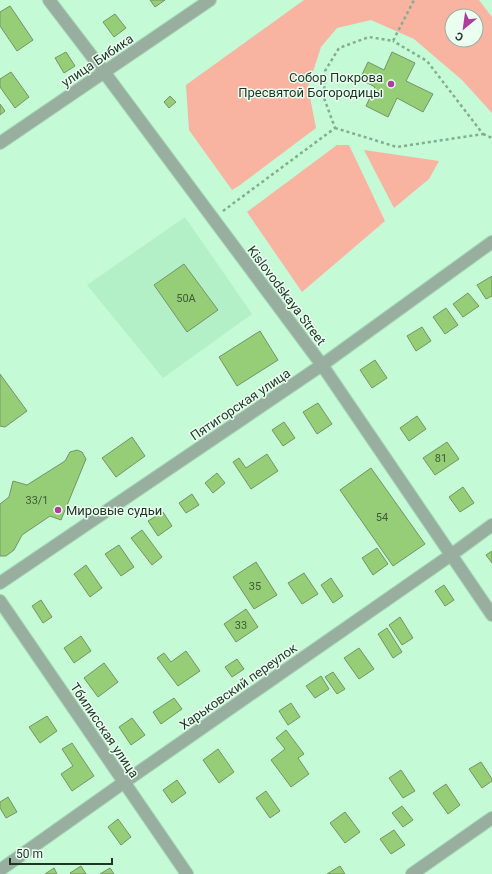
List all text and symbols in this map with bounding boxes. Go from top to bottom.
north arrow [444,8,484,48]
text: С [453,29,466,44]
street label: улица Бибика [59,31,136,90]
place label: Собор Покрова Пресвятой Богородицы [238,70,383,100]
marker: Собор Покрова Пресвятой Богородицы [386,79,396,89]
street label: Kislovodskaya Street [244,243,329,348]
house number: 50А [176,292,197,305]
street label: Пятигорская улица [188,365,293,443]
house number: 81 [435,452,447,465]
house number: 33/1 [25,494,49,507]
place label: Мировые судьи [66,503,162,518]
marker: Мировые судьи [53,505,63,515]
house number: 54 [376,511,388,524]
house number: 35 [249,580,261,593]
house number: 33 [235,619,247,632]
street label: Харьковский переулок [177,640,300,733]
street label: Тбилисская улица [67,680,142,780]
scale bar [10,840,112,866]
text: 50 m [16,847,43,861]

